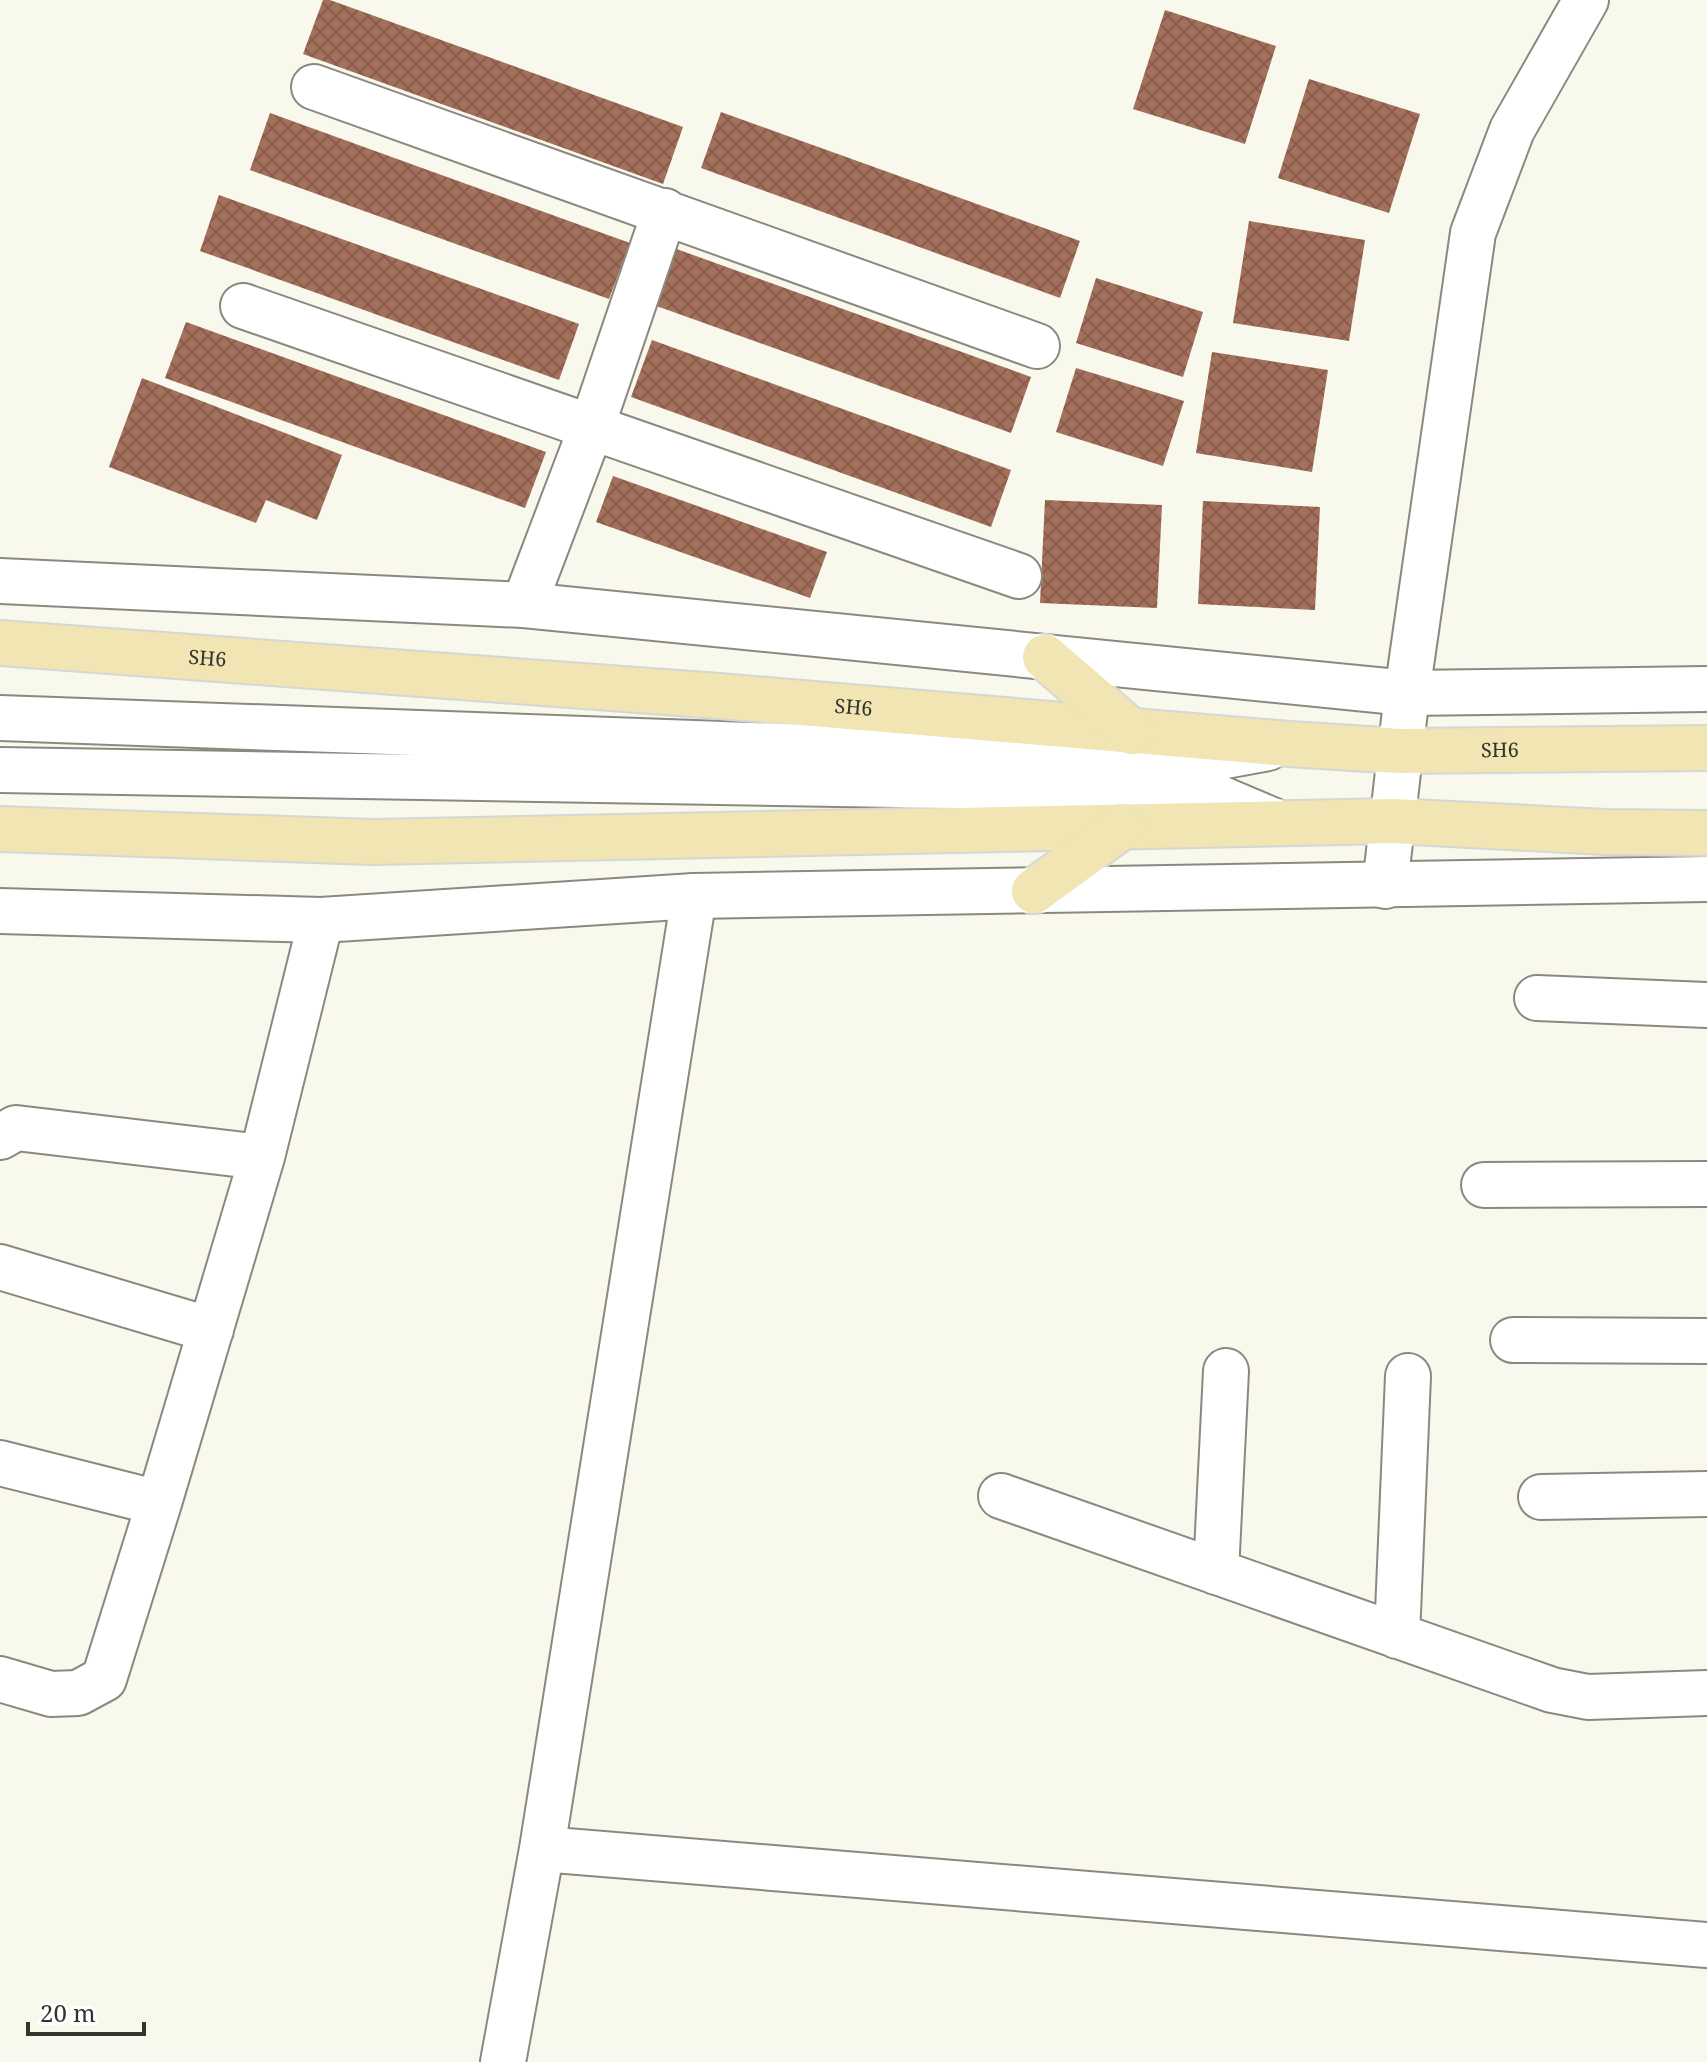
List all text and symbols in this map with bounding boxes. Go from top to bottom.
street label: SH6 [188,643,227,673]
street label: SH6 [834,692,874,722]
street label: SH6 [1481,736,1519,763]
scale bar [28,1986,144,2036]
text: 20 m [40,1996,96,2029]

